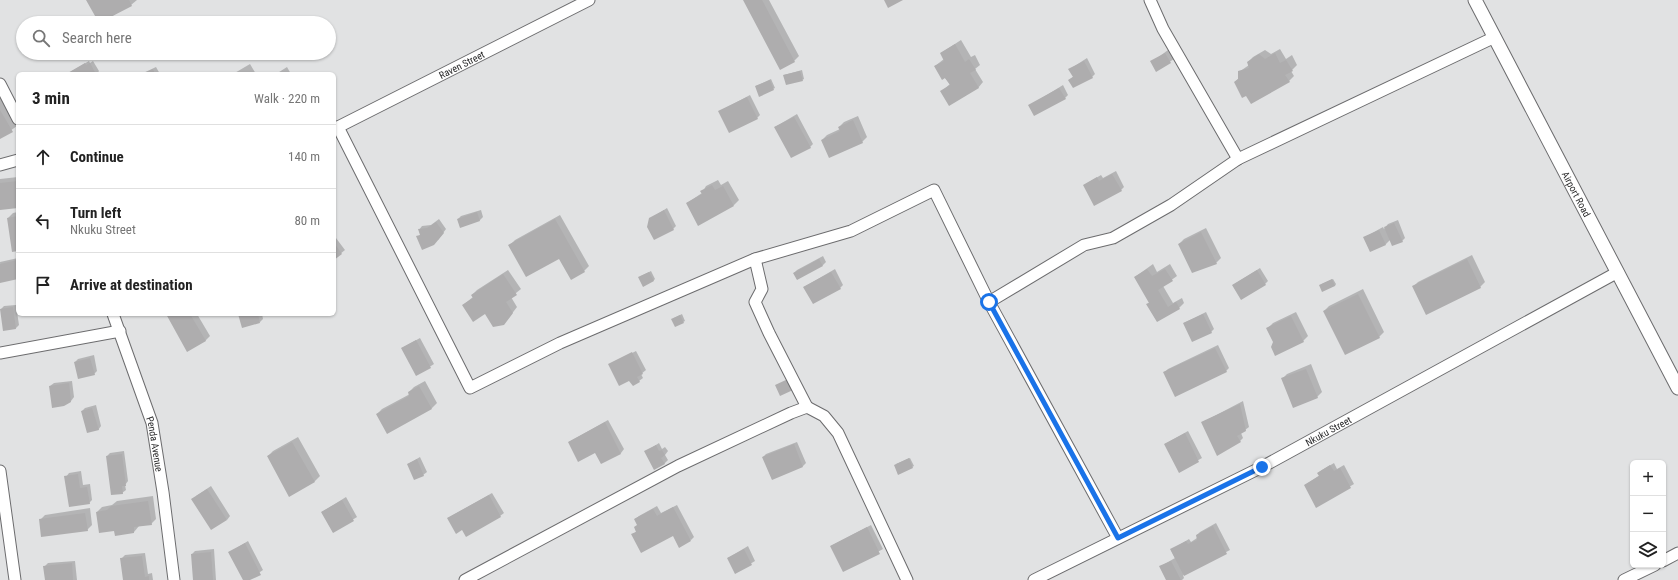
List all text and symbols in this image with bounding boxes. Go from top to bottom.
search box [16,16,336,60]
icon: search [30,27,52,49]
text: Search here [62,29,132,47]
street label: Raven Street [437,48,486,81]
text: 3 min [32,88,70,108]
text: Walk · 220 m [254,91,320,106]
icon: ahead [32,146,54,168]
text: Continue [70,148,124,166]
text: 140 m [288,149,320,164]
street label: Airport Road [1560,169,1593,219]
text: Turn left [70,204,121,222]
icon: left [32,210,54,232]
text: 80 m [294,213,320,228]
text: Nkuku Street [70,222,136,237]
icon: arrive [32,274,54,296]
text: Arrive at destination [70,276,193,294]
route start [980,293,998,311]
street label: Nkuku Street [1303,414,1353,448]
street label: Penda Avenue [145,415,165,473]
route end [1253,458,1271,476]
map controls [1630,460,1666,568]
button: + [1630,460,1666,496]
button: − [1630,496,1666,532]
button: layers [1630,532,1666,568]

